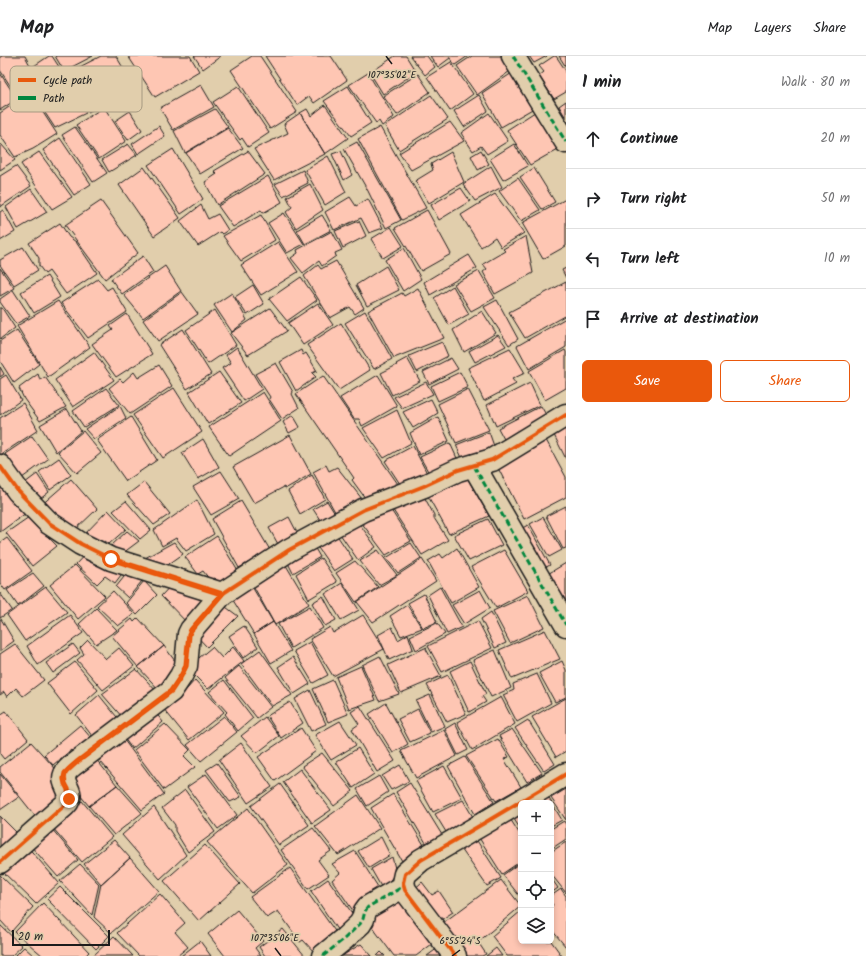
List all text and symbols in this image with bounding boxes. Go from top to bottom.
text: Map [20,13,54,43]
text: Map [708,17,732,39]
text: Layers [754,17,792,39]
text: Share [814,17,846,39]
legend [10,66,142,112]
text: 107°35'02"E [368,67,417,83]
text: 1 min [582,69,621,96]
text: Cycle path [43,72,92,90]
text: Walk · 80 m [781,72,850,93]
text: Path [43,90,64,108]
text: Continue [620,127,678,151]
icon: ahead [582,128,604,150]
text: 20 m [820,128,850,149]
text: Turn right [620,187,687,211]
icon: right [582,188,604,210]
text: 50 m [821,188,850,209]
text: Turn left [620,247,680,271]
icon: left [582,248,604,270]
text: 10 m [824,248,850,269]
text: Arrive at destination [620,307,759,331]
icon: arrive [582,308,604,330]
button: Save [582,360,712,402]
button: Share [720,360,850,402]
route start [102,550,120,568]
route end [60,790,78,808]
map controls [518,800,554,944]
button: + [518,800,554,836]
button: − [518,836,554,872]
button: locate [518,872,554,908]
button: layers [518,908,554,944]
scale bar [12,928,110,947]
text: 20 m [18,928,43,946]
text: 107°35'06"E [251,930,300,946]
text: 6°55'24"S [439,933,481,949]

